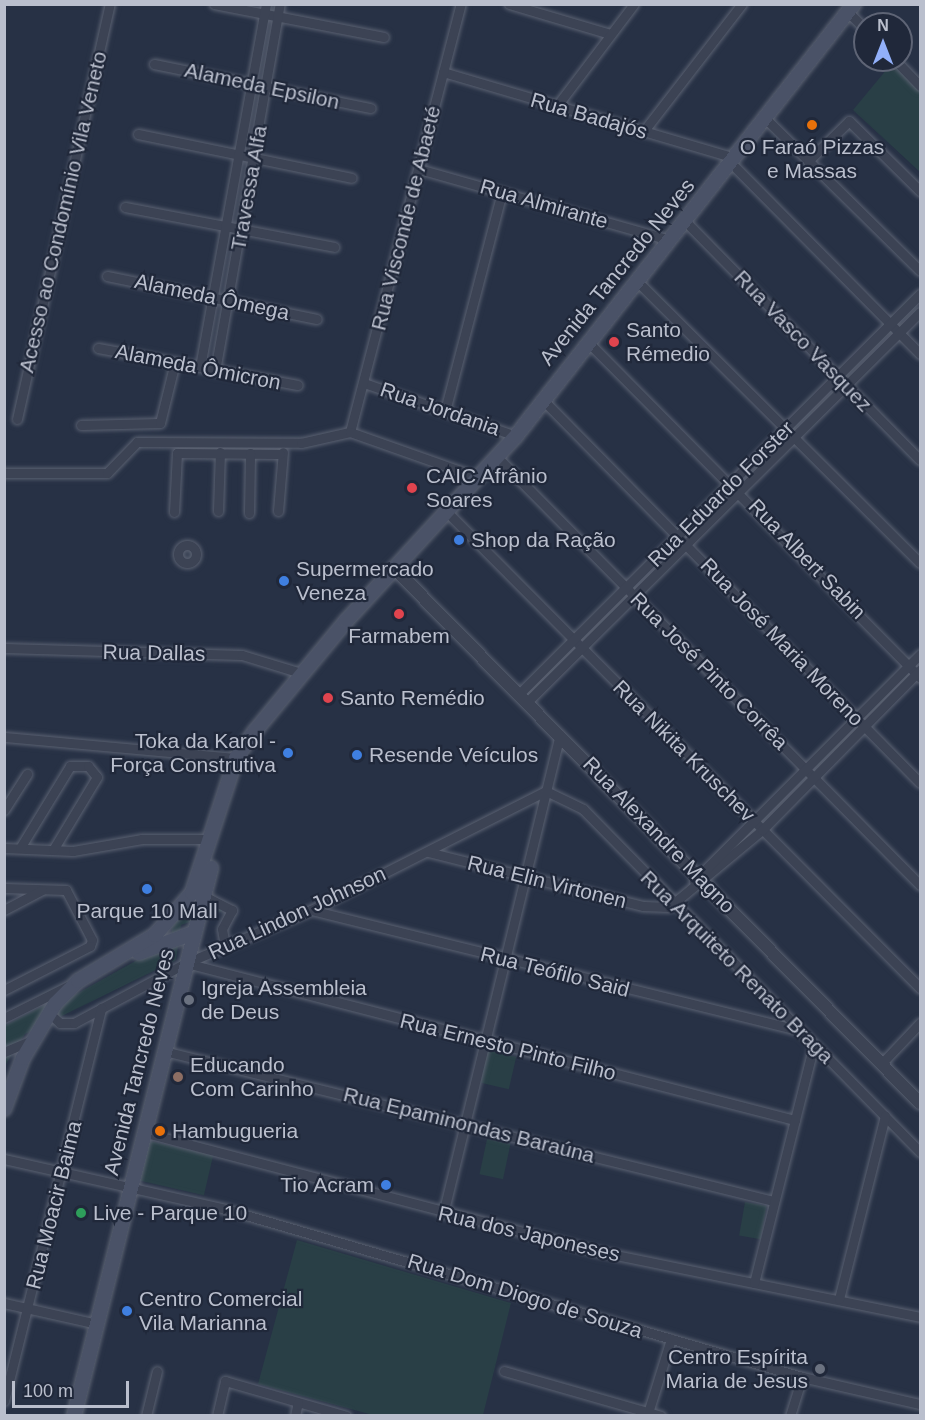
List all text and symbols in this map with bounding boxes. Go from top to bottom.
north arrow [853,12,913,72]
text: N [877,17,889,34]
street label: Acesso ao Condomínio Vila Veneto [14,49,112,375]
street label: Alameda Epsilon [182,57,342,115]
street label: Rua Badajós [528,87,650,145]
street label: Rua Visconde de Abaeté [366,102,446,334]
marker: O Faraó Pizzas e Massas [805,118,819,132]
street label: Travessa Alfa [226,123,272,253]
place label: O Faraó Pizzas e Massas [740,134,884,184]
street label: Avenida Tancredo Neves [534,173,700,371]
street label: Rua Almirante [477,174,611,234]
street label: Rua Vasco Vasquez [729,265,877,417]
street label: Alameda Ômega [132,268,292,326]
place label: Santo Rémedio [626,317,710,367]
marker: Santo Rémedio [607,335,621,349]
street label: Alameda Ômicron [113,339,283,395]
street label: Rua Jordania [377,377,503,441]
street label: Rua Eduardo Forster [643,416,799,572]
place label: CAIC Afrânio Soares [426,463,549,513]
marker: CAIC Afrânio Soares [403,479,421,497]
street label: Rua Albert Sabin [743,493,871,625]
place label: Shop da Ração [471,527,616,553]
marker: Shop da Ração [452,533,466,547]
street label: Rua José Maria Moreno [695,553,869,731]
place label: Supermercado Veneza [296,556,434,606]
marker: Supermercado Veneza [277,574,291,588]
street label: Rua José Pinto Corrêa [625,587,793,755]
marker: Farmabem [392,607,406,621]
place label: Farmabem [348,623,450,649]
street label: Rua Dallas [102,640,206,666]
street label: Rua Nikita Kruschev [608,675,760,827]
place label: Santo Remédio [340,685,485,711]
marker: Santo Remédio [321,691,335,705]
place label: Toka da Karol - Força Construtiva [110,728,276,778]
place label: Resende Veículos [369,742,538,768]
marker: Toka da Karol - Força Construtiva [281,746,295,760]
marker: Resende Veículos [350,748,364,762]
street label: Rua Alexandre Magno [577,751,741,919]
street label: Rua Elin Virtonen [465,850,629,914]
street label: Rua Lindon Johnson [204,861,390,965]
street label: Rua Arquiteto Renato Braga [635,865,839,1069]
marker: Parque 10 Mall [140,882,154,896]
place label: Parque 10 Mall [76,898,218,924]
street label: Rua Teófilo Said [478,941,632,1003]
street label: Avenida Tancredo Neves [99,946,179,1178]
place label: Igreja Assembleia de Deus [201,975,368,1025]
marker: Igreja Assembleia de Deus [182,993,196,1007]
street label: Rua Ernesto Pinto Filho [397,1008,619,1086]
place label: Educando Com Carinho [190,1052,314,1102]
marker: Educando Com Carinho [171,1070,185,1084]
street label: Rua Epaminondas Baraúna [341,1082,597,1168]
street label: Rua Moacir Baima [21,1118,87,1292]
place label: Hambugueria [172,1118,298,1144]
marker: Hambugueria [153,1124,167,1138]
place label: Tio Acram [279,1172,374,1198]
marker: Tio Acram [379,1178,393,1192]
place label: Live - Parque 10 [93,1200,247,1226]
street label: Rua dos Japoneses [436,1201,622,1267]
marker: Live - Parque 10 [74,1206,88,1220]
street label: Rua Dom Diogo de Souza [405,1248,645,1344]
place label: Centro Comercial Vila Marianna [139,1286,302,1336]
marker: Centro Comercial Vila Marianna [120,1304,134,1318]
place label: Centro Espírita Maria de Jesus [666,1344,808,1394]
marker: Centro Espírita Maria de Jesus [813,1362,827,1376]
scale bar [15,1369,132,1407]
text: 100 m [23,1381,73,1401]

